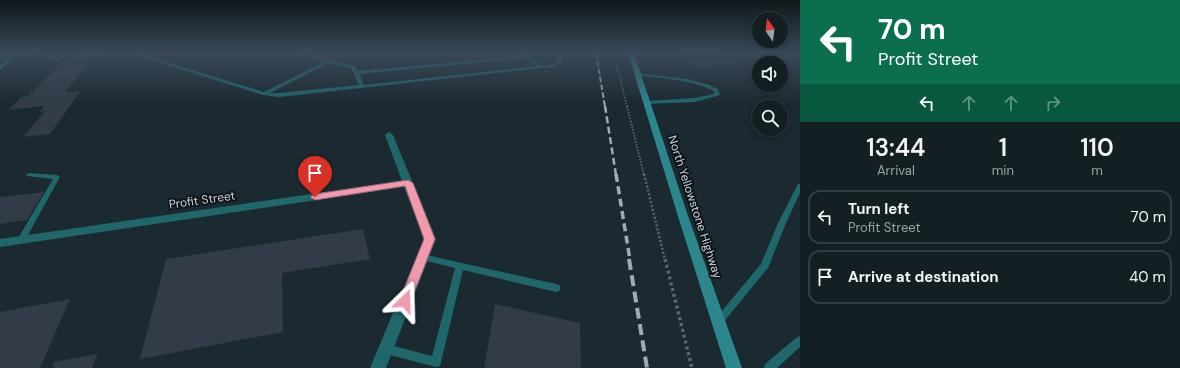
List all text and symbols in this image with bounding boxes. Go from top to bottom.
text: 70 m [878,11,946,48]
north arrow [752,12,788,48]
map controls [752,12,788,136]
icon: left [812,16,864,68]
text: Profit Street [878,47,978,71]
button: sound [752,56,788,92]
icon: left [916,92,938,114]
icon: ahead [958,92,980,114]
icon: ahead [1000,92,1022,114]
icon: right [1042,92,1064,114]
button: search [752,100,788,136]
text: 13:44 [866,132,925,163]
text: 1 [999,132,1007,163]
text: 110 [1080,132,1114,163]
street label: North Yellowstone Highway [664,133,726,281]
pin [298,156,332,197]
icon: arrive [304,162,326,184]
text: Arrival [877,162,915,179]
text: min [992,162,1014,179]
text: m [1091,162,1103,179]
street label: Profit Street [168,187,237,213]
text: Turn left [848,199,909,219]
icon: left [814,206,836,228]
text: 70 m [1131,207,1166,227]
text: Profit Street [848,219,921,236]
icon: arrive [814,266,836,288]
text: Arrive at destination [848,267,999,287]
text: 40 m [1129,267,1166,287]
position arrow [384,280,426,322]

